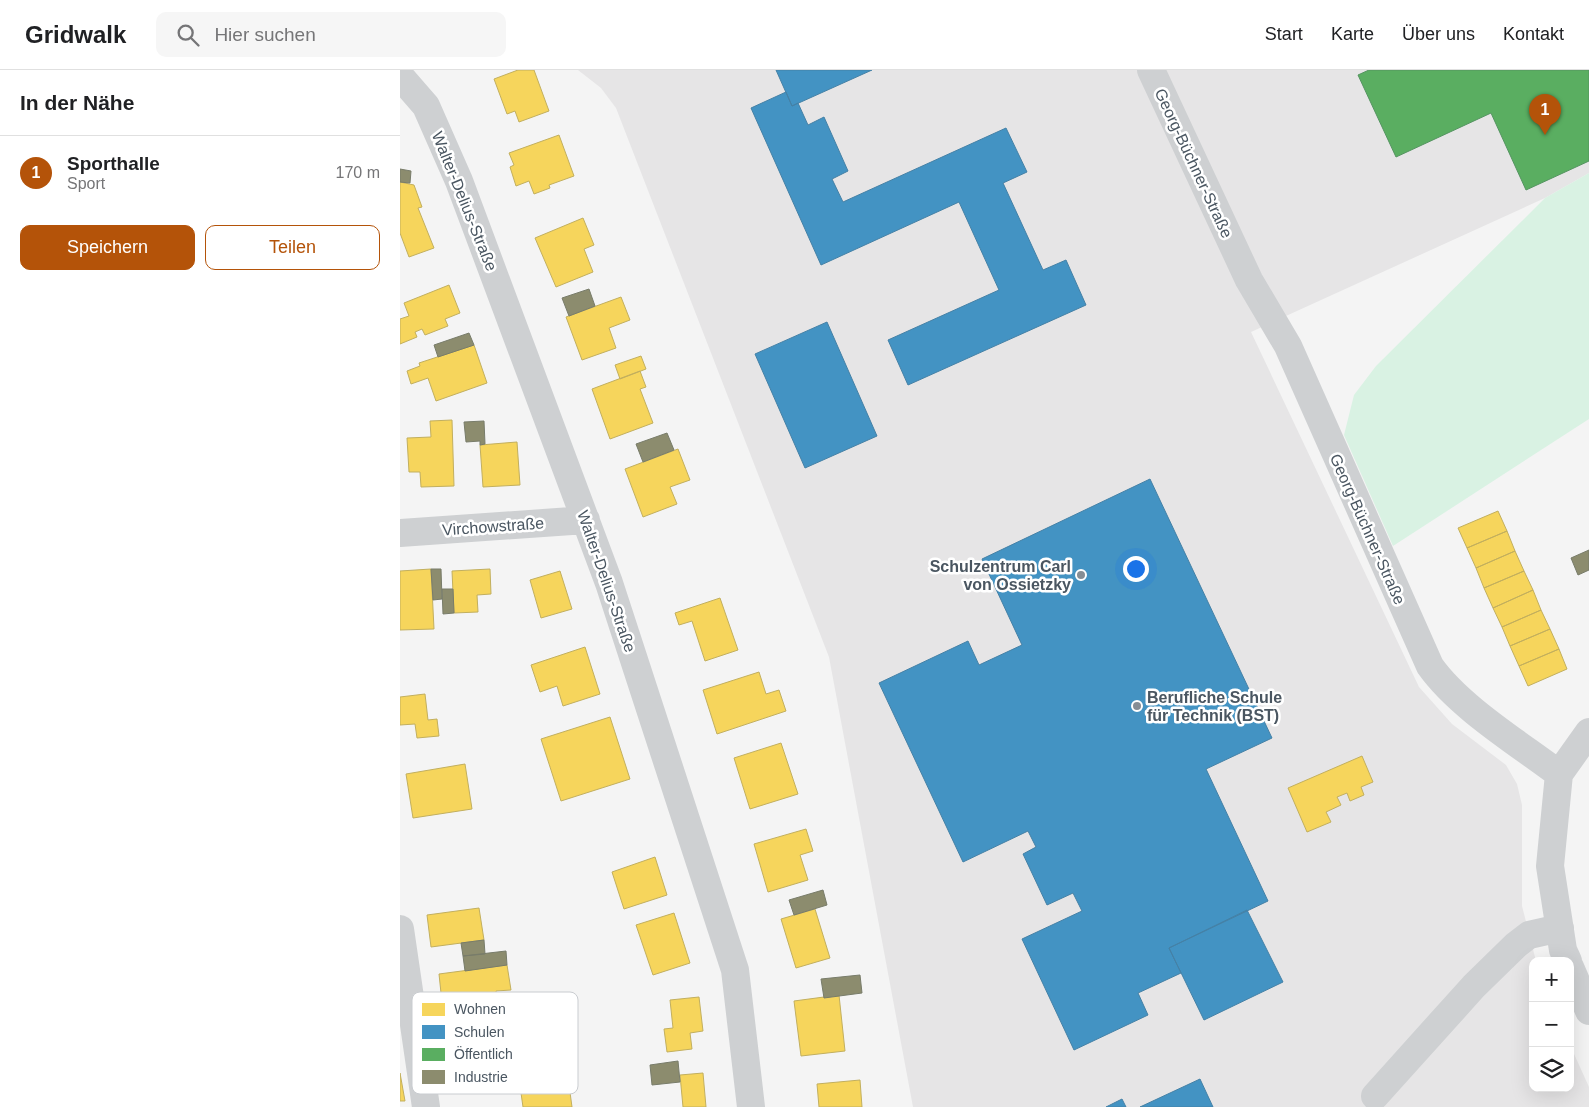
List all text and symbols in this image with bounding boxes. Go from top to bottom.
search box [156,12,506,57]
text: Gridwalk [25,21,126,48]
icon: search [174,21,202,49]
text: Hier suchen [214,24,316,45]
text: Start [1265,24,1303,44]
text: Karte [1331,24,1374,44]
text: Über uns [1402,24,1475,44]
text: Kontakt [1503,24,1564,44]
street label: Georg-Büchner-Straße [1151,86,1236,241]
text: In der Nähe [20,91,134,114]
pin: 1 [1529,94,1561,135]
street label: Walter-Delius-Straße [429,129,500,273]
text: Sporthalle [67,153,160,174]
text: 1 [32,164,40,181]
text: 170 m [336,164,380,181]
text: Sport [67,175,105,192]
button: Speichern [20,225,195,270]
button: Teilen [205,225,380,270]
street label: Georg-Büchner-Straße [1327,451,1408,607]
street label: Walter-Delius-Straße [574,508,639,654]
street label: Virchowstraße [442,514,545,539]
your location [1123,556,1149,582]
place label: Schulzentrum Carl von Ossietzky [930,558,1071,593]
marker: Schulzentrum Carl von Ossietzky [1075,569,1087,581]
place label: Berufliche Schule für Technik (BST) [1147,689,1282,724]
marker: Berufliche Schule für Technik (BST) [1131,700,1143,712]
map controls [1529,957,1574,1092]
button: + [1529,957,1574,1002]
legend [412,992,578,1094]
text: Wohnen [454,1001,506,1017]
button: − [1529,1002,1574,1047]
text: Schulen [454,1024,505,1040]
text: Öffentlich [454,1045,513,1062]
button: layers [1529,1047,1574,1092]
text: Industrie [454,1069,508,1085]

